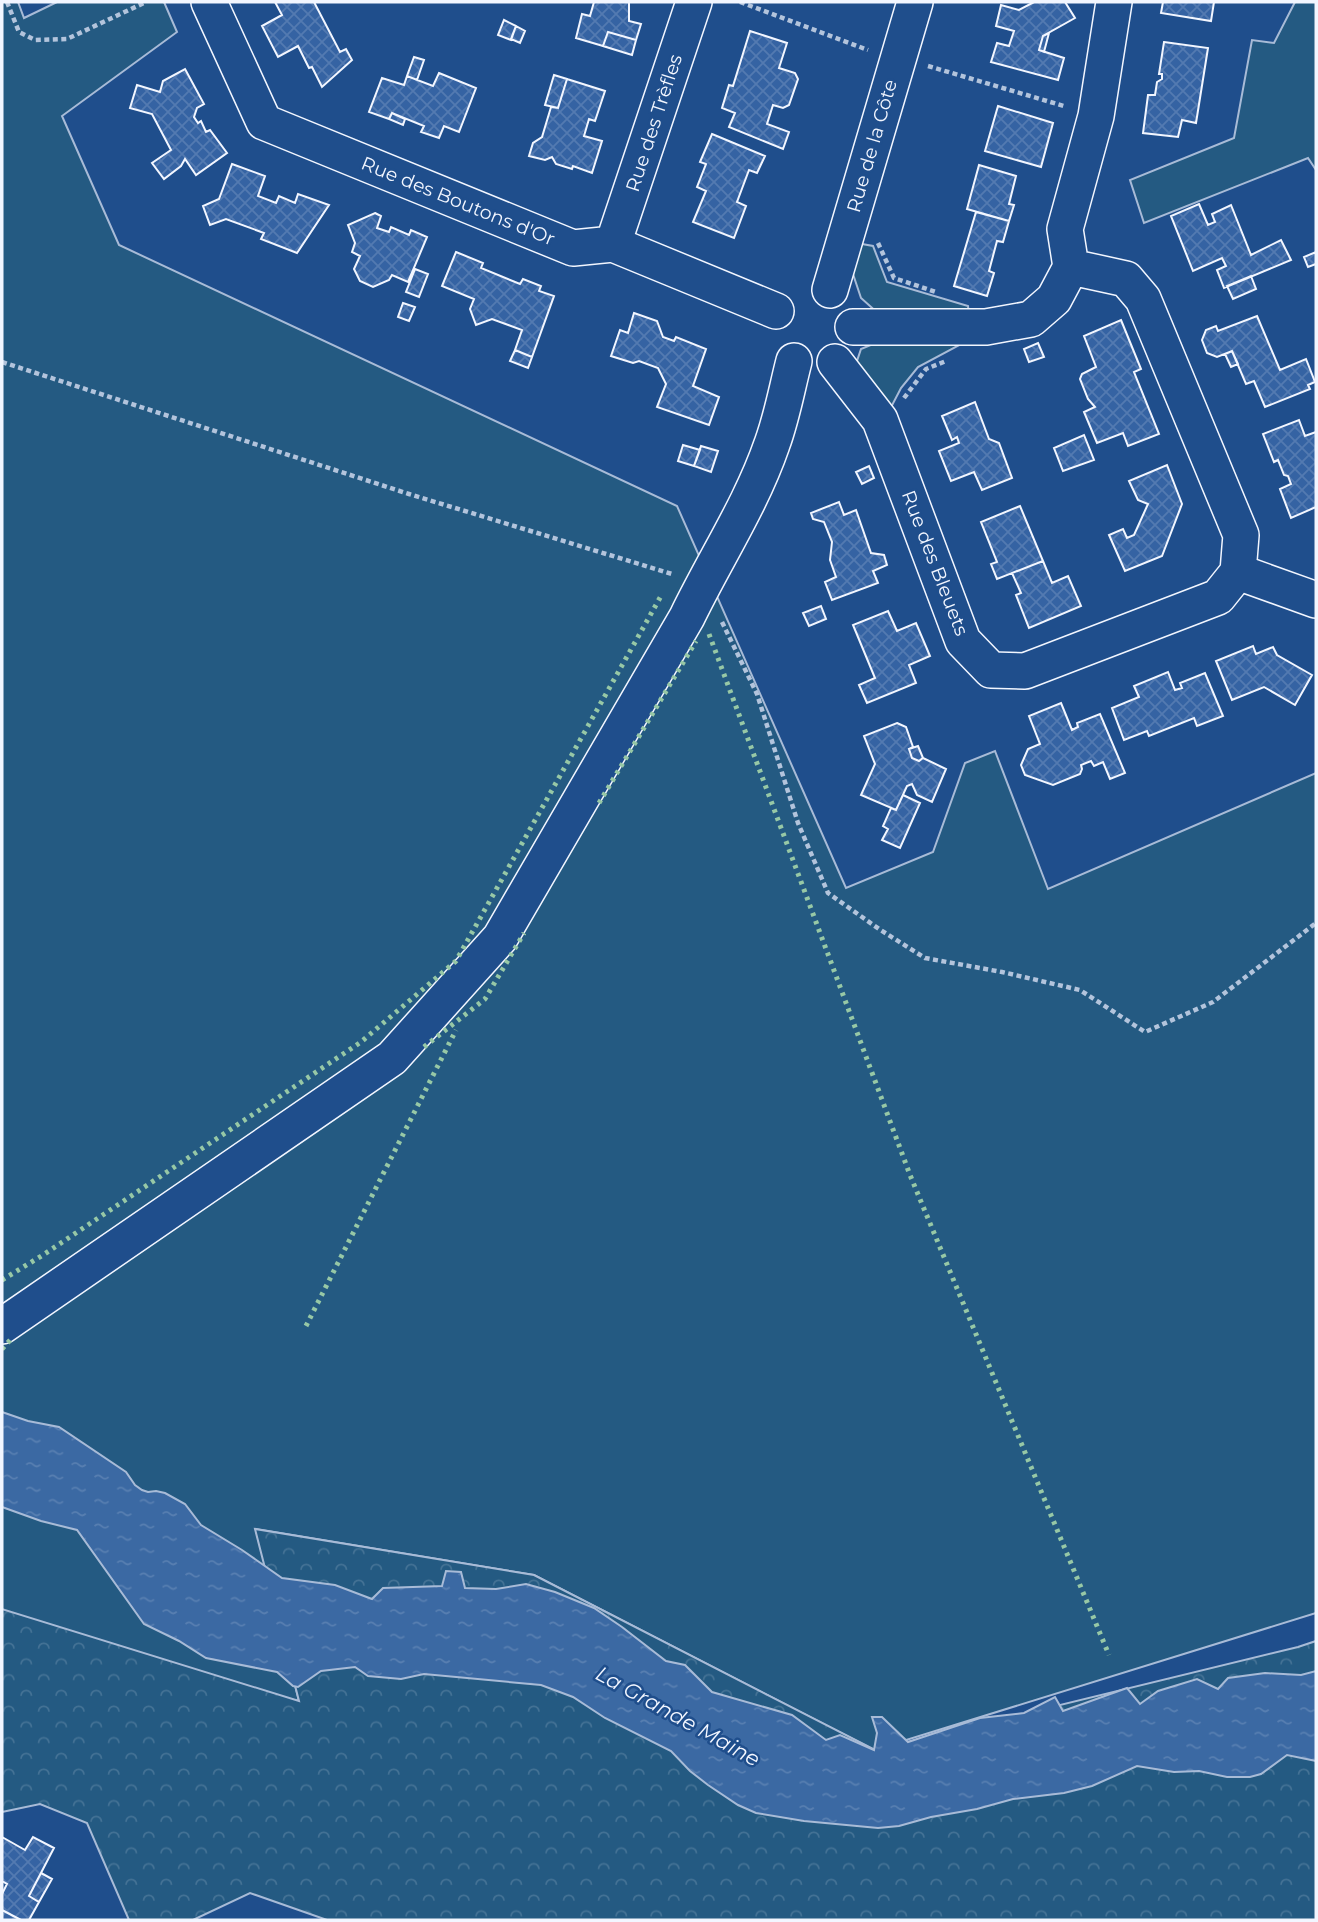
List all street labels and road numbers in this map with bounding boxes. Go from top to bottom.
street label: Rue des Trèfles [621,51,687,195]
street label: Rue de la Côte [842,77,902,215]
street label: Rue des Boutons d'Or [358,152,558,250]
street label: Rue des Bleuets [897,487,973,639]

